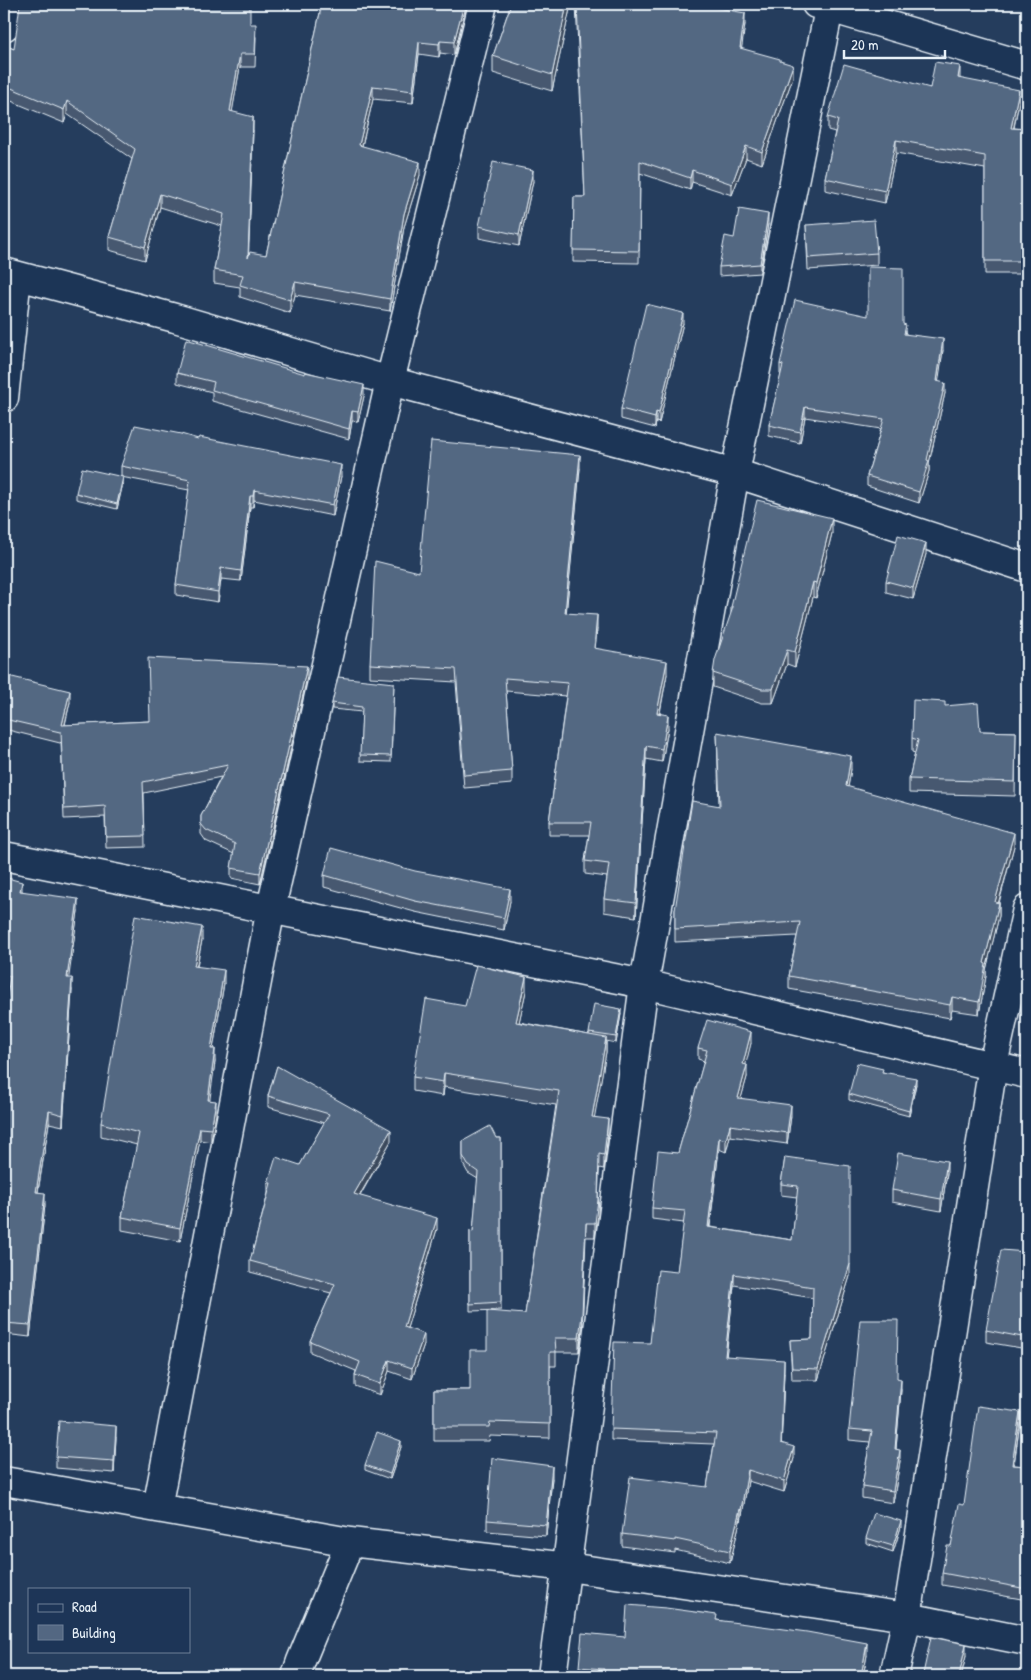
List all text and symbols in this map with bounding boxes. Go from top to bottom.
scale bar [844,28,945,60]
text: 20 m [851,34,878,55]
legend [28,1588,190,1652]
text: Road [72,1596,97,1617]
text: Building [72,1622,116,1643]

